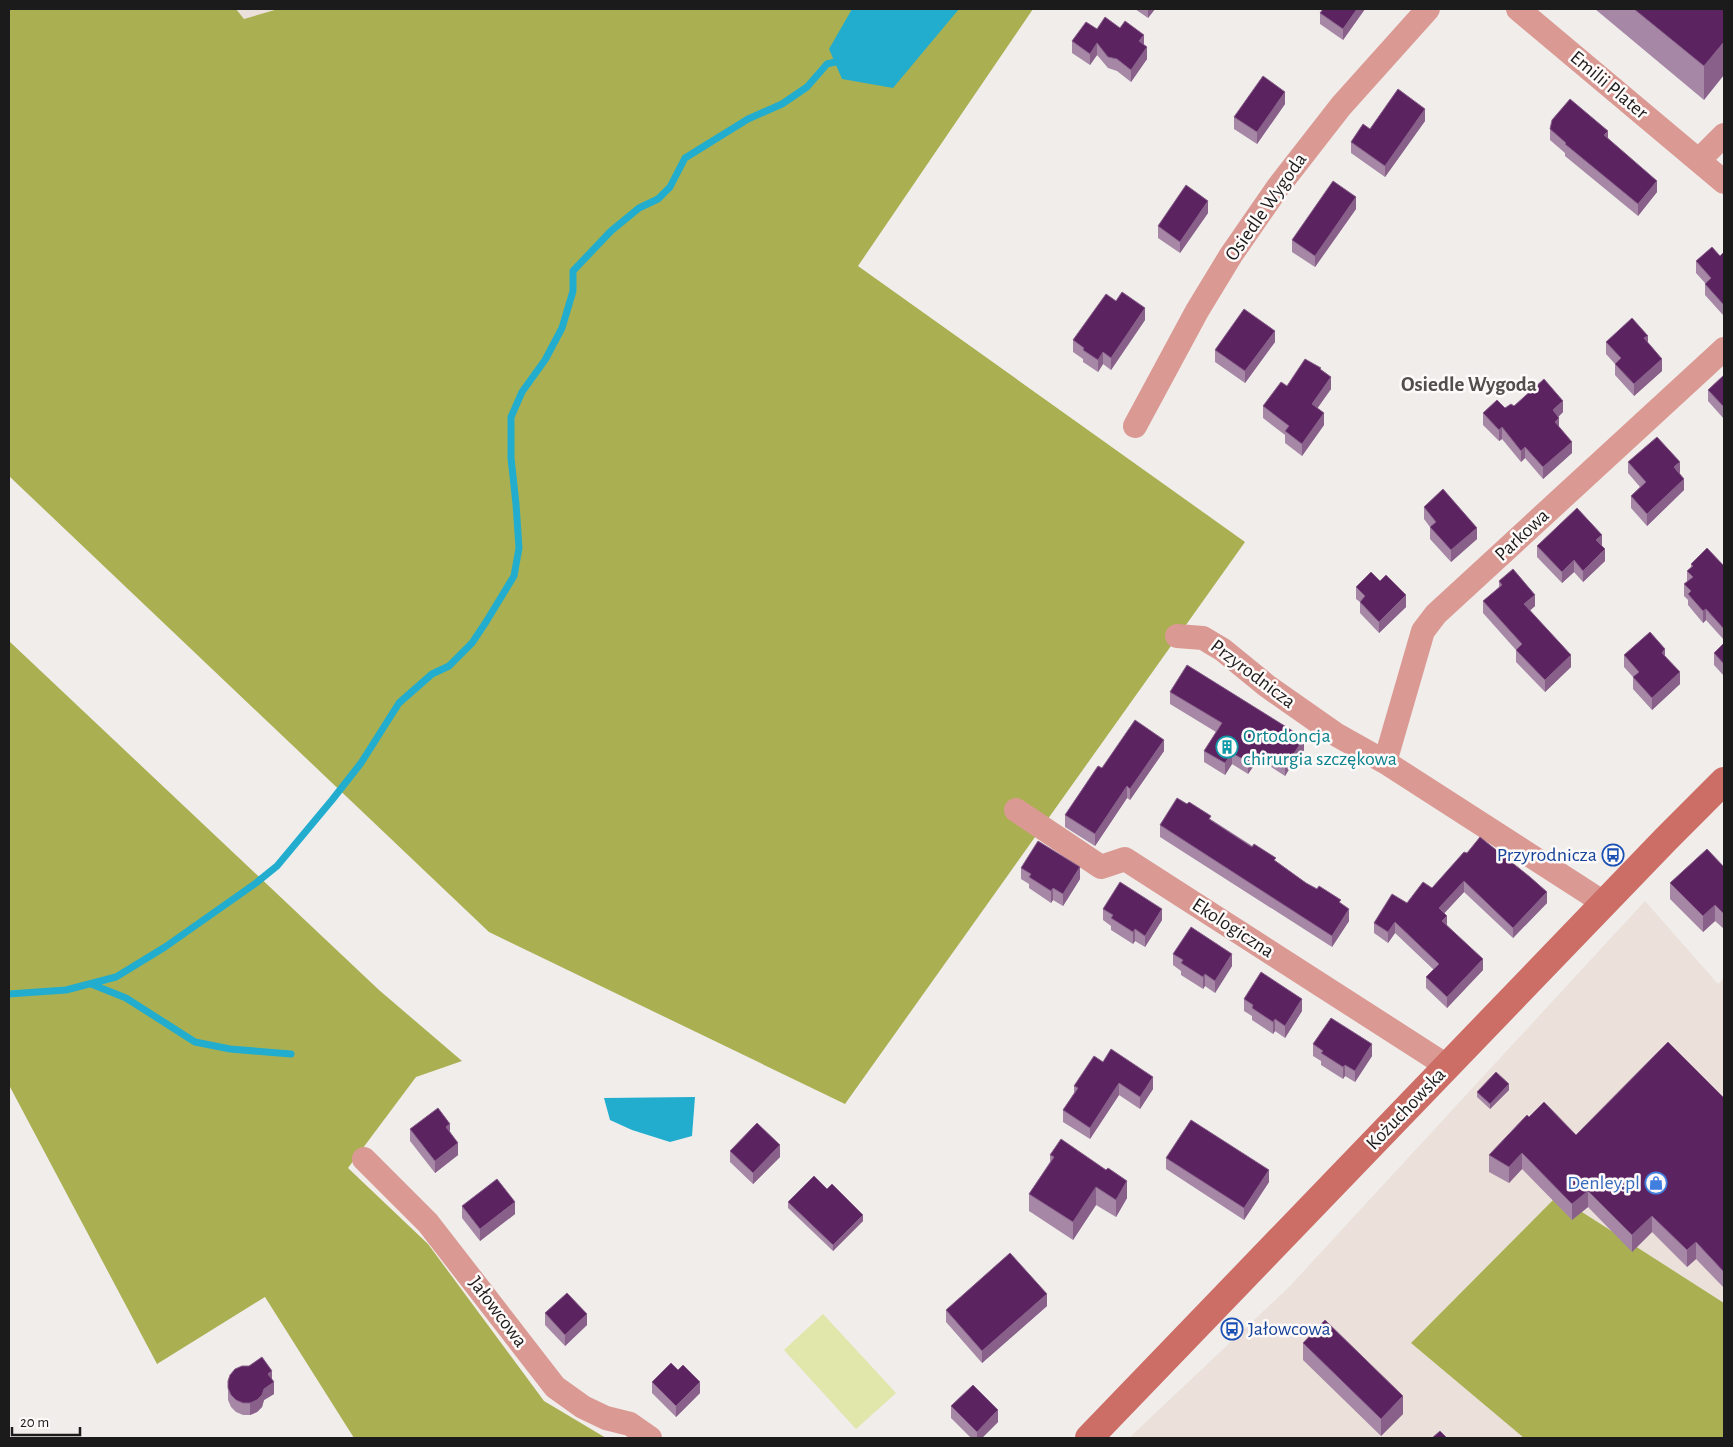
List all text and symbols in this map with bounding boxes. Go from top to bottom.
street label: Emilii Plater [1566,47,1652,123]
street label: Osiedle Wygoda [1221,149,1311,265]
district label: Osiedle Wygoda [1401,374,1537,395]
street label: Parkowa [1491,505,1553,565]
street label: Przyrodnicza [1207,636,1299,712]
place label: Ortodoncja chirurgia szczękowa [1243,726,1397,769]
building icon: Ortodoncja chirurgia szczękowa [1215,735,1239,759]
bus stop icon: Przyrodnicza [1601,843,1625,867]
place label: Przyrodnicza [1497,845,1597,865]
street label: Ekologiczna [1189,894,1277,962]
street label: Kożuchowska [1362,1064,1450,1154]
shop icon: Denley.pl [1644,1171,1668,1195]
place label: Denley.pl [1567,1173,1640,1193]
street label: Jałowcowa [465,1273,531,1351]
bus stop icon: Jałowcowa [1220,1317,1244,1341]
place label: Jałowcowa [1248,1319,1331,1339]
scale bar [12,1404,80,1436]
text: 20 m [20,1415,49,1430]

